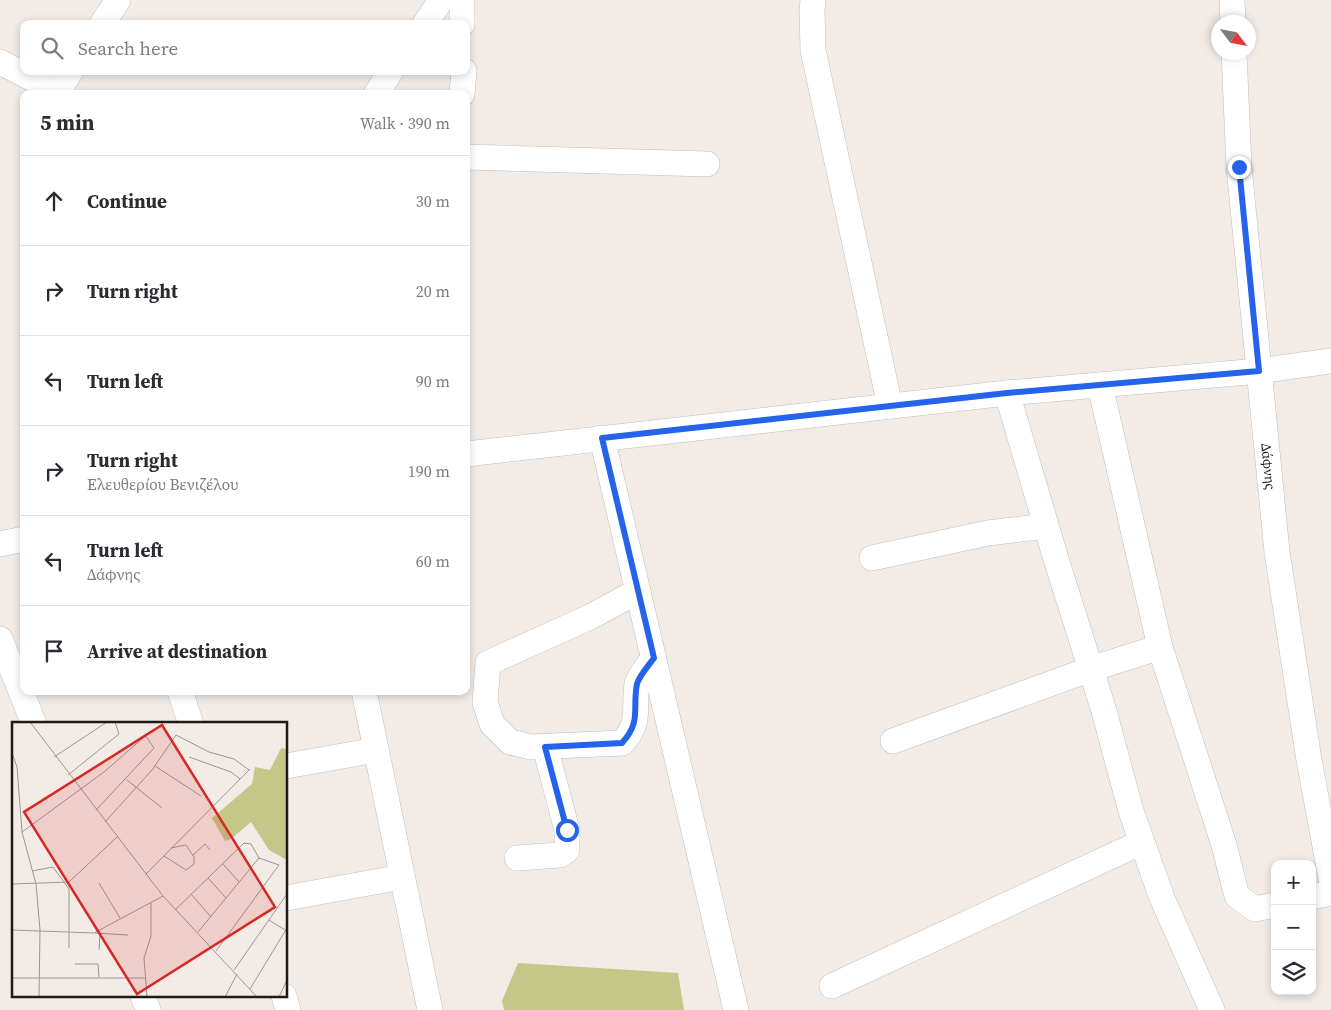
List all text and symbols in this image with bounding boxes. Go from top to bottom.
north arrow [1211,15,1256,60]
search box [20,20,470,75]
icon: search [38,34,66,62]
text: Search here [78,35,178,61]
text: 5 min [40,108,95,137]
text: Walk · 390 m [360,112,450,134]
route end [1228,156,1251,179]
icon: ahead [40,187,68,215]
text: Continue [87,188,167,214]
text: 30 m [416,190,450,212]
icon: right [40,277,68,305]
text: Turn right [87,278,178,304]
text: 20 m [416,280,450,302]
icon: left [40,367,68,395]
text: Turn left [87,368,163,394]
text: 90 m [416,370,450,392]
street label: Δάφνης [1256,442,1281,491]
text: Turn right [87,447,178,473]
icon: right [40,457,68,485]
text: 190 m [408,460,450,482]
text: Ελευθερίου Βενιζέλου [87,473,238,495]
text: Turn left [87,537,163,563]
icon: left [40,547,68,575]
text: 60 m [416,550,450,572]
text: Δάφνης [87,563,140,585]
icon: arrive [40,637,68,665]
text: Arrive at destination [87,638,267,664]
inset map [12,722,288,998]
route start [556,819,579,842]
map controls [1271,860,1316,995]
button: + [1271,860,1316,905]
button: − [1271,905,1316,950]
button: layers [1271,950,1316,995]

